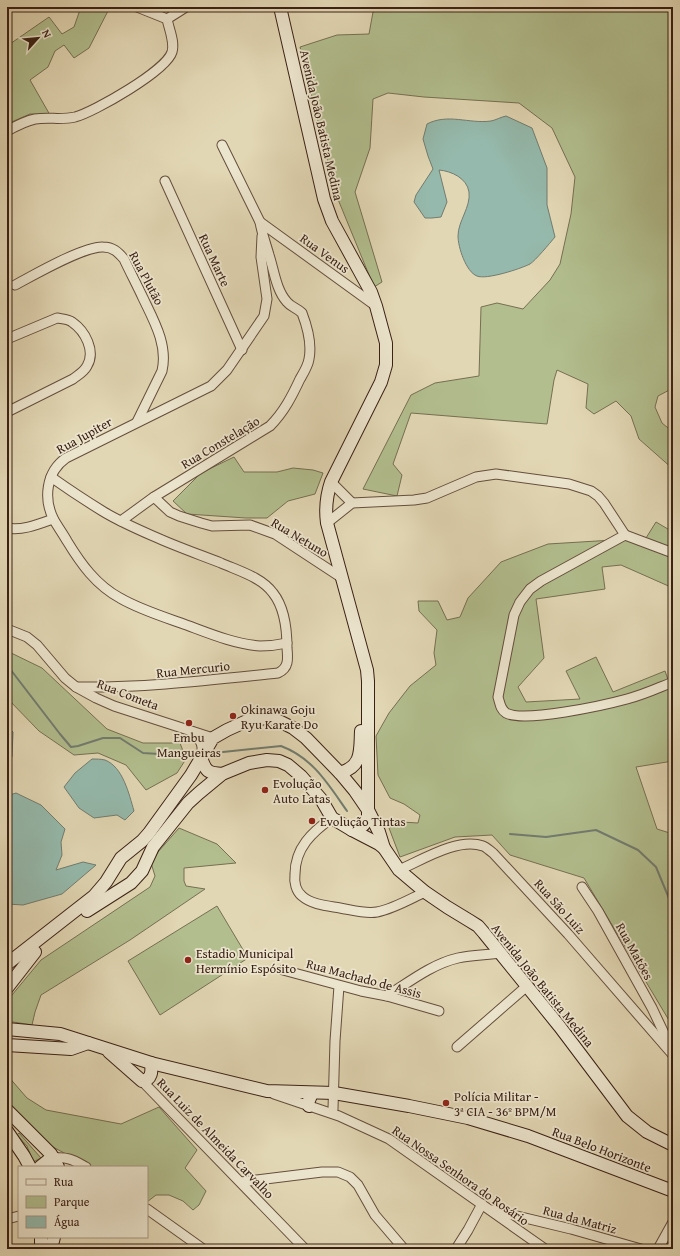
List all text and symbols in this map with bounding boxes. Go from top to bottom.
north arrow [18,18,58,58]
text: N [38,27,56,41]
street label: Avenida João Batista Medina [295,48,348,203]
street label: Rua Venus [296,229,353,278]
street label: Rua Marte [194,231,235,290]
street label: Rua Plutão [124,248,169,309]
street label: Rua Constelação [177,411,263,473]
street label: Rua Jupiter [53,412,116,459]
street label: Rua Netuno [268,513,332,562]
street label: Rua Mercurio [155,656,231,683]
street label: Rua Cometa [94,674,162,715]
place label: Okinawa Goju Ryu Karate Do [241,700,319,734]
marker: Okinawa Goju Ryu Karate Do [228,711,238,721]
marker: Embu Mangueiras [184,718,194,728]
place label: Embu Mangueiras [157,728,221,762]
place label: Evolução Auto Latas [273,774,330,808]
marker: Evolução Auto Latas [260,785,270,795]
place label: Evolução Tintas [320,812,406,831]
marker: Evolução Tintas [307,816,317,826]
street label: Rua São Luiz [530,875,590,938]
street label: Avenida João Batista Medina [487,919,599,1052]
street label: Rua Matões [611,919,658,983]
place label: Estadio Municipal Hermínio Espósito [196,944,297,978]
street label: Rua Machado de Assis [304,954,424,1003]
marker: Estadio Municipal Hermínio Espósito [183,955,193,965]
street label: Rua Luiz de Almeida Carvalho [153,1074,279,1203]
place label: Polícia Militar - 3ª CIA - 36º BPM/M [454,1087,557,1121]
marker: Polícia Militar - 3ª CIA - 36º BPM/M [441,1098,451,1108]
street label: Rua Nossa Senhora do Rosário [388,1121,533,1230]
street label: Rua Belo Horizonte [550,1122,654,1177]
legend [18,1166,148,1238]
text: Rua [54,1173,73,1190]
text: Parque [54,1193,90,1210]
street label: Rua da Matriz [541,1201,619,1239]
text: Água [54,1213,80,1230]

